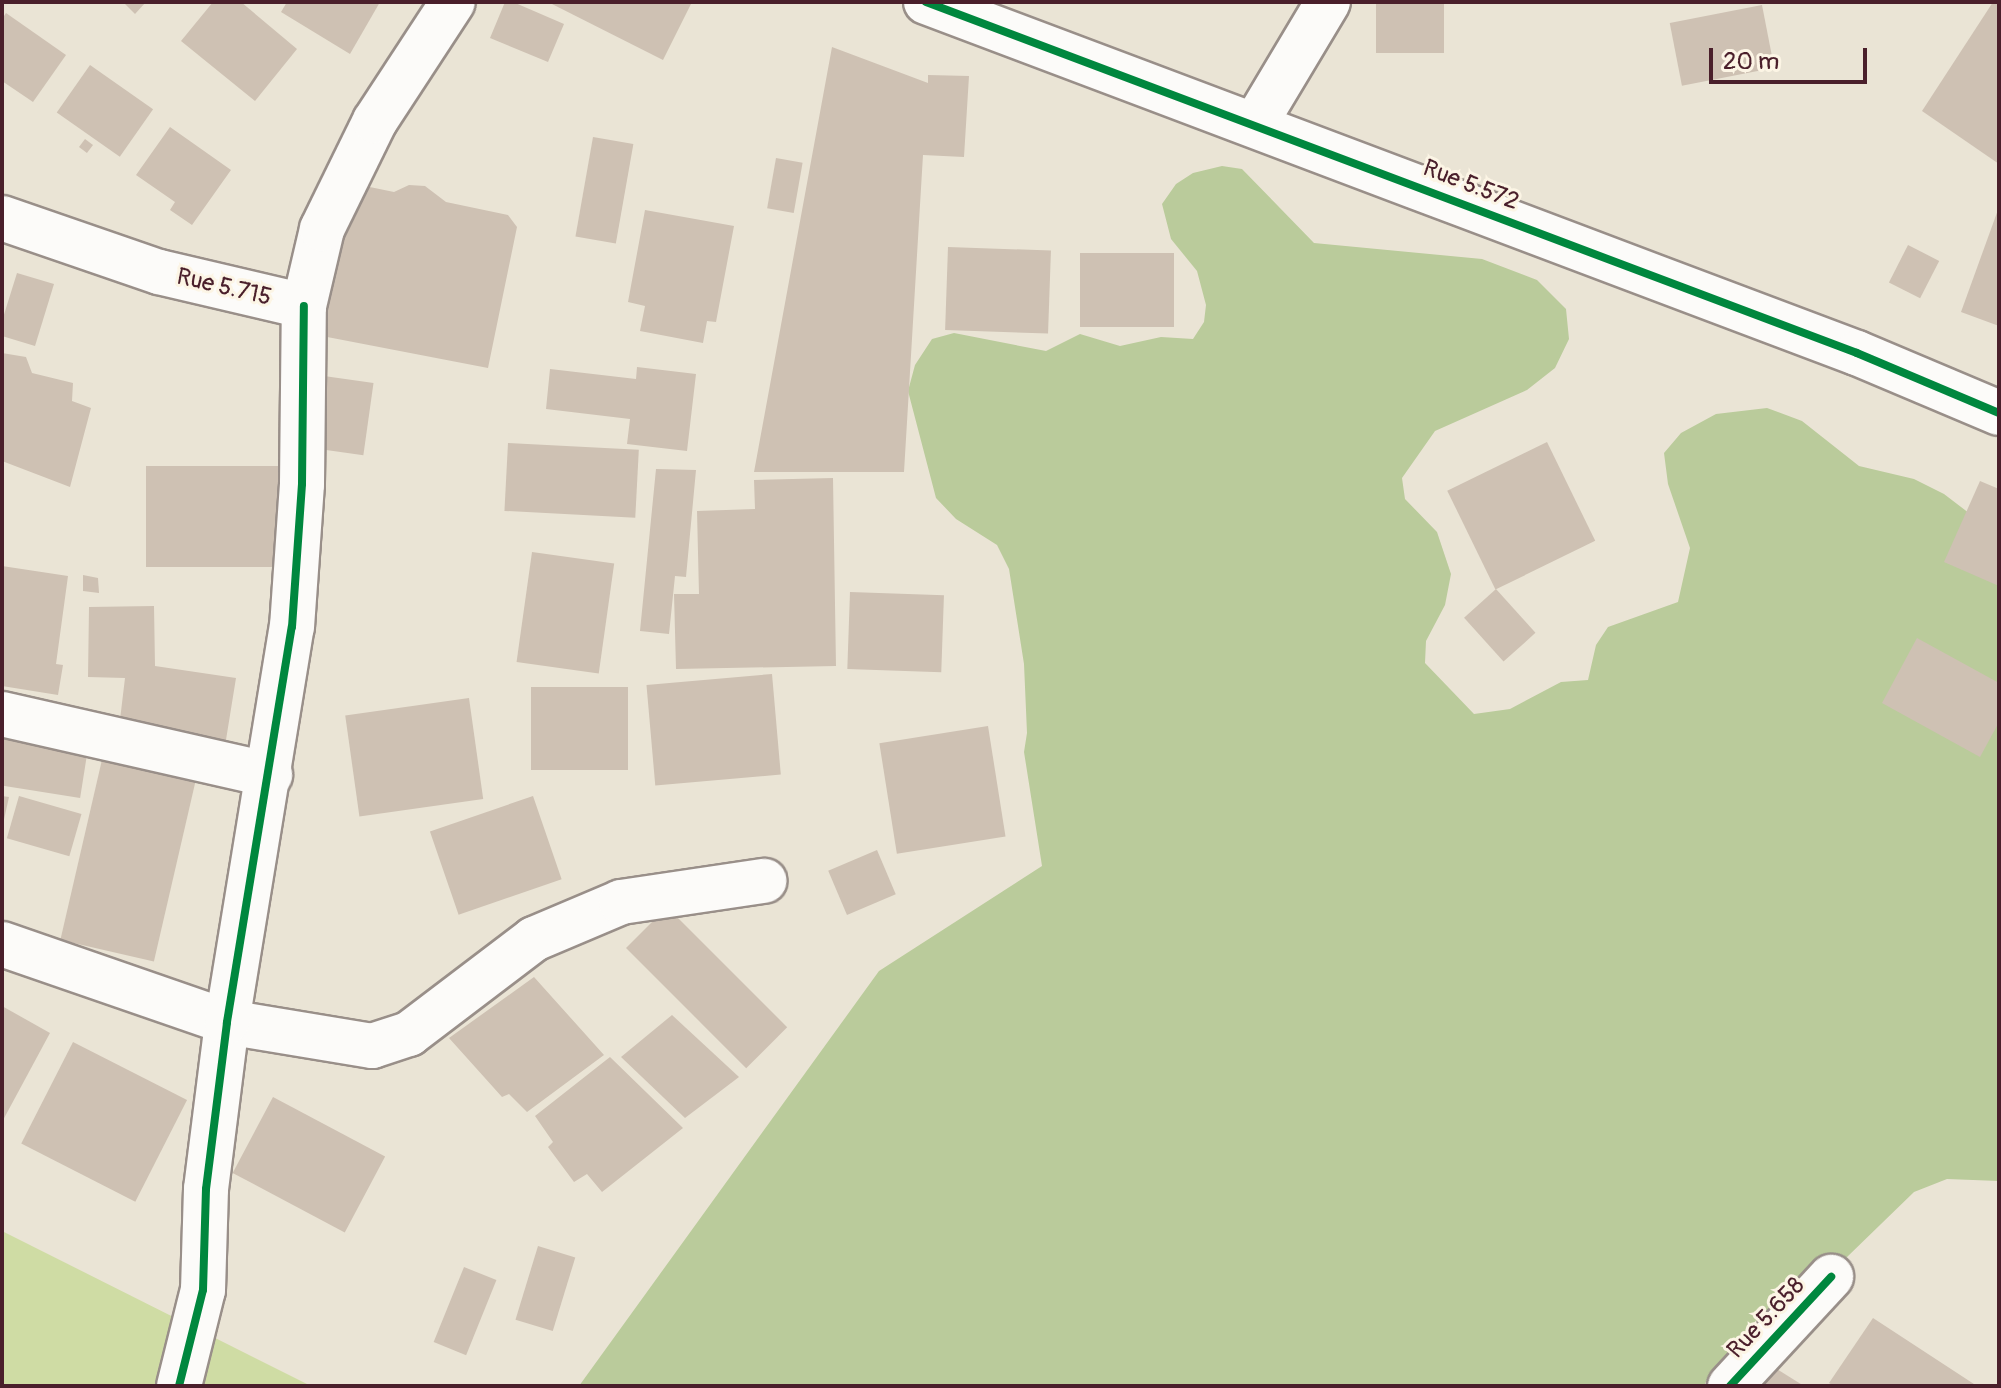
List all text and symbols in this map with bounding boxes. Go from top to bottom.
scale bar [1713,32,1871,82]
text: 20 m [1723,47,1779,76]
street label: Rue 5.572 [1419,154,1523,216]
street label: Rue 5.715 [174,262,274,312]
street label: Rue 5.658 [1721,1271,1811,1365]

